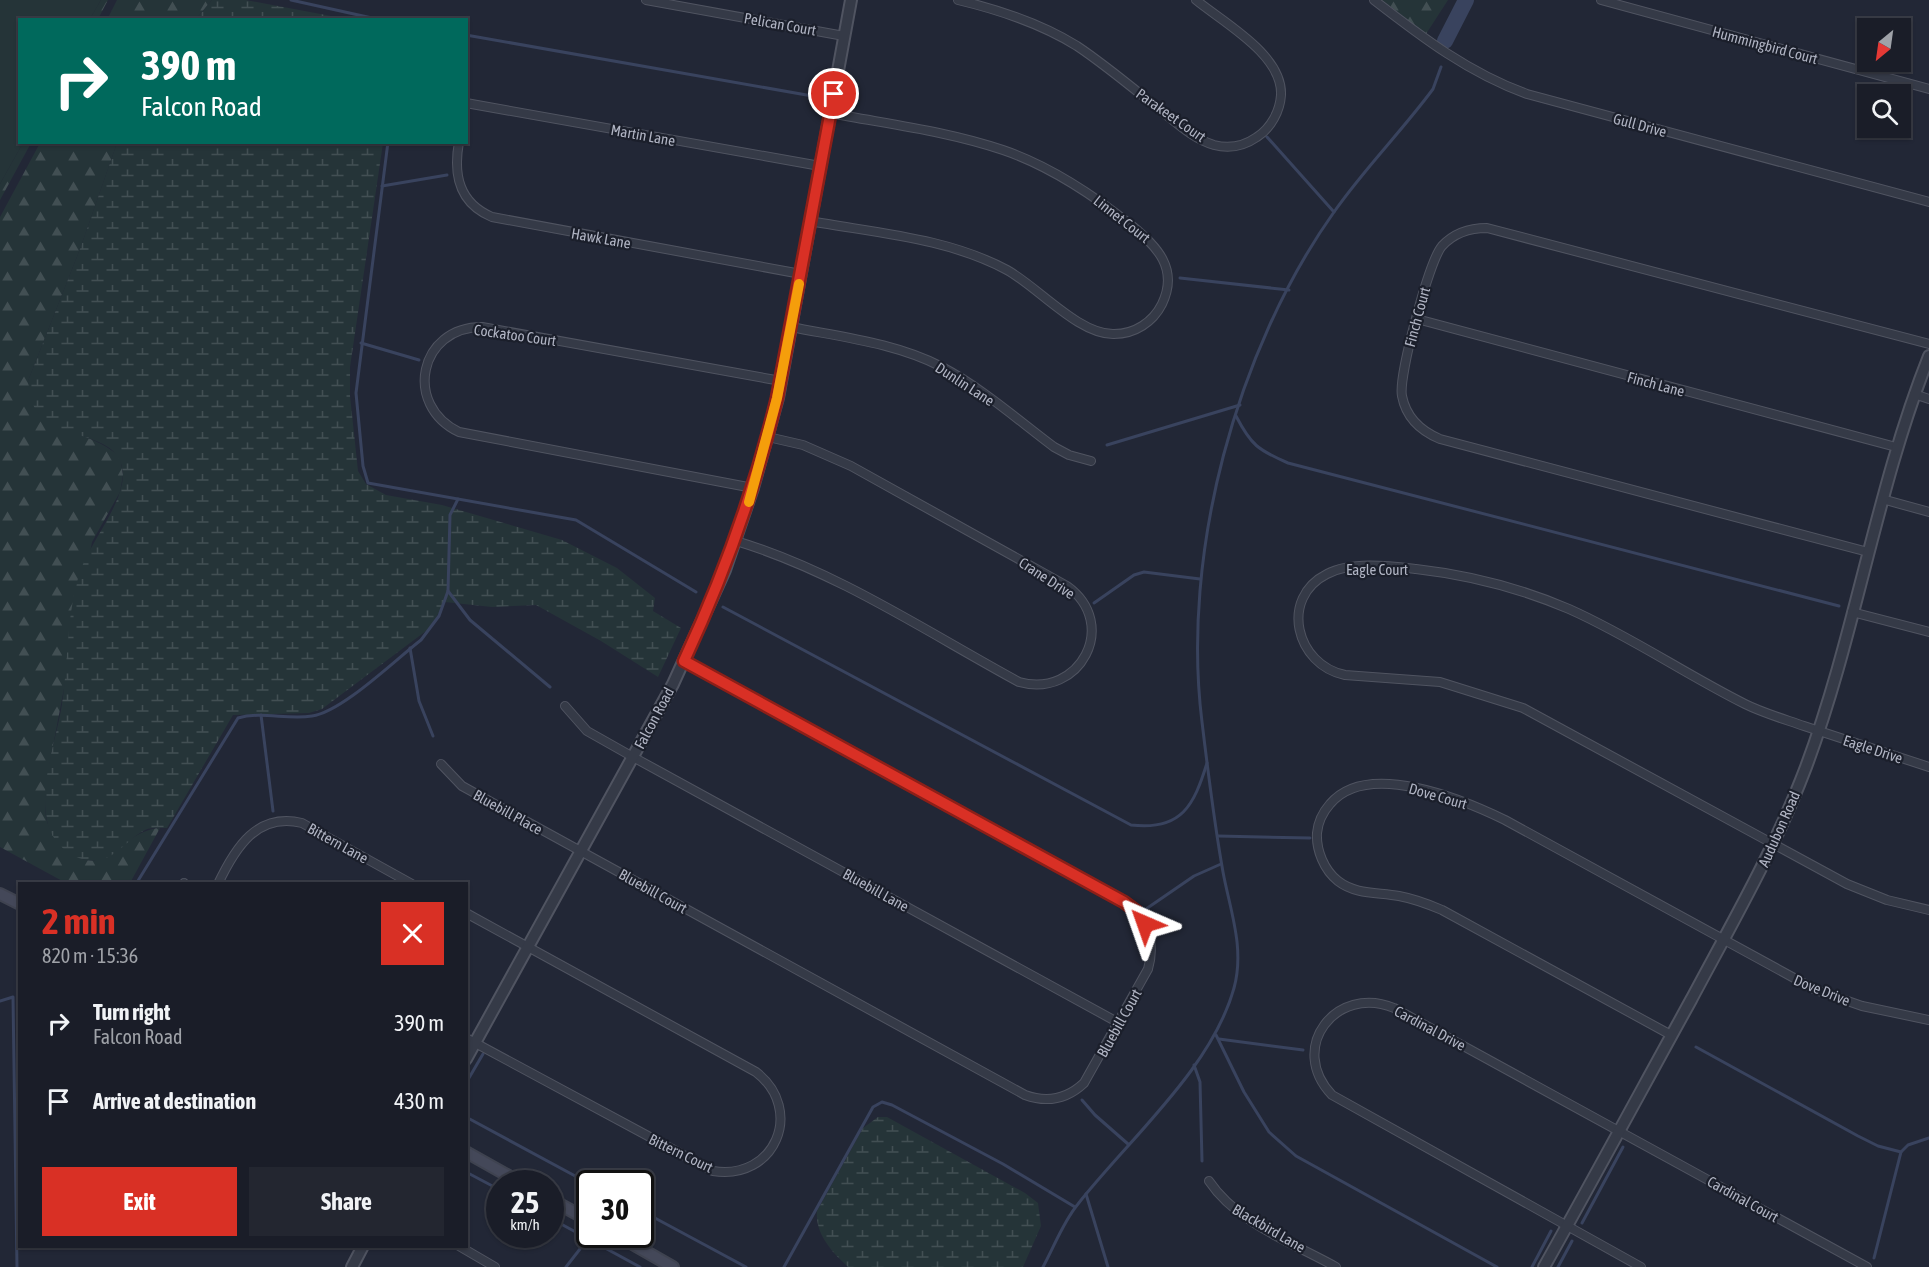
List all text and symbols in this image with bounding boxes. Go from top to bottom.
street label: Pelican Court [743,9,817,39]
north arrow [1857,18,1911,72]
map controls [1857,18,1911,138]
street label: Hummingbird Court [1710,23,1820,67]
text: 390 m [141,41,236,89]
icon: right [42,42,120,120]
pin [808,68,859,119]
icon: arrive [817,77,850,110]
button: search [1857,84,1911,138]
street label: Parakeet Court [1133,85,1209,145]
text: Falcon Road [141,91,262,122]
street label: Gull Drive [1612,110,1669,140]
street label: Martin Lane [609,121,677,149]
street label: Linnet Court [1091,192,1153,246]
street label: Hawk Lane [570,224,632,252]
street label: Finch Court [1401,285,1433,349]
street label: Cockatoo Court [473,321,557,349]
street label: Dunlin Lane [932,359,998,409]
street label: Finch Lane [1626,368,1687,400]
street label: Crane Drive [1016,554,1078,602]
street label: Eagle Court [1346,561,1408,578]
street label: Falcon Road [631,684,677,752]
street label: Eagle Drive [1841,731,1905,767]
street label: Dove Court [1407,780,1469,812]
street label: Bluebill Place [470,786,546,838]
street label: Audubon Road [1755,789,1803,869]
street label: Bittern Lane [305,819,371,867]
street label: Bluebill Court [616,865,690,917]
street label: Bluebill Lane [840,865,912,915]
position arrow [1113,892,1177,956]
text: 2 min [42,900,116,942]
button: close [381,902,444,965]
text: 820 m · 15:36 [42,944,138,967]
street label: Dove Drive [1791,971,1853,1009]
street label: Bluebill Court [1093,986,1145,1060]
text: Turn right [93,999,170,1025]
street label: Cardinal Drive [1392,1002,1469,1054]
icon: right [42,1007,75,1040]
text: 390 m [394,1010,444,1036]
text: Falcon Road [93,1025,182,1048]
icon: arrive [42,1085,75,1118]
text: Arrive at destination [93,1088,256,1114]
text: 430 m [394,1088,444,1114]
street label: Bittern Court [646,1130,716,1176]
button: Exit [42,1167,237,1236]
button: Share [249,1167,444,1236]
speed limit sign: 30 [576,1170,654,1248]
street label: Cardinal Court [1704,1173,1782,1225]
text: 25 [511,1185,539,1219]
street label: Blackbird Lane [1230,1200,1309,1256]
text: km/h [510,1216,540,1233]

